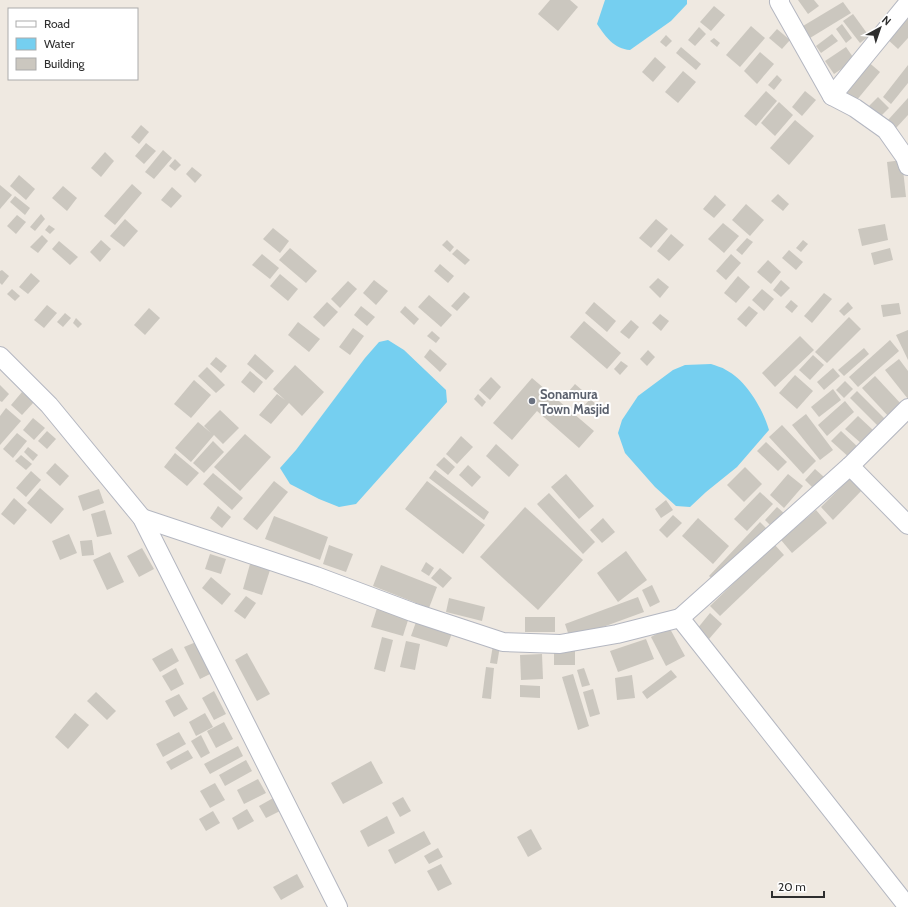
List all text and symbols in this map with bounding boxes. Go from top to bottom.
legend [8,8,138,80]
north arrow [860,8,900,48]
text: N [879,12,894,28]
text: Road [44,16,70,31]
text: Water [44,36,75,51]
text: Building [44,56,86,71]
place label: Sonamura Town Masjid [540,386,610,417]
marker: Sonamura Town Masjid [527,396,537,406]
scale bar [772,873,824,899]
text: 20 m [778,879,806,894]

